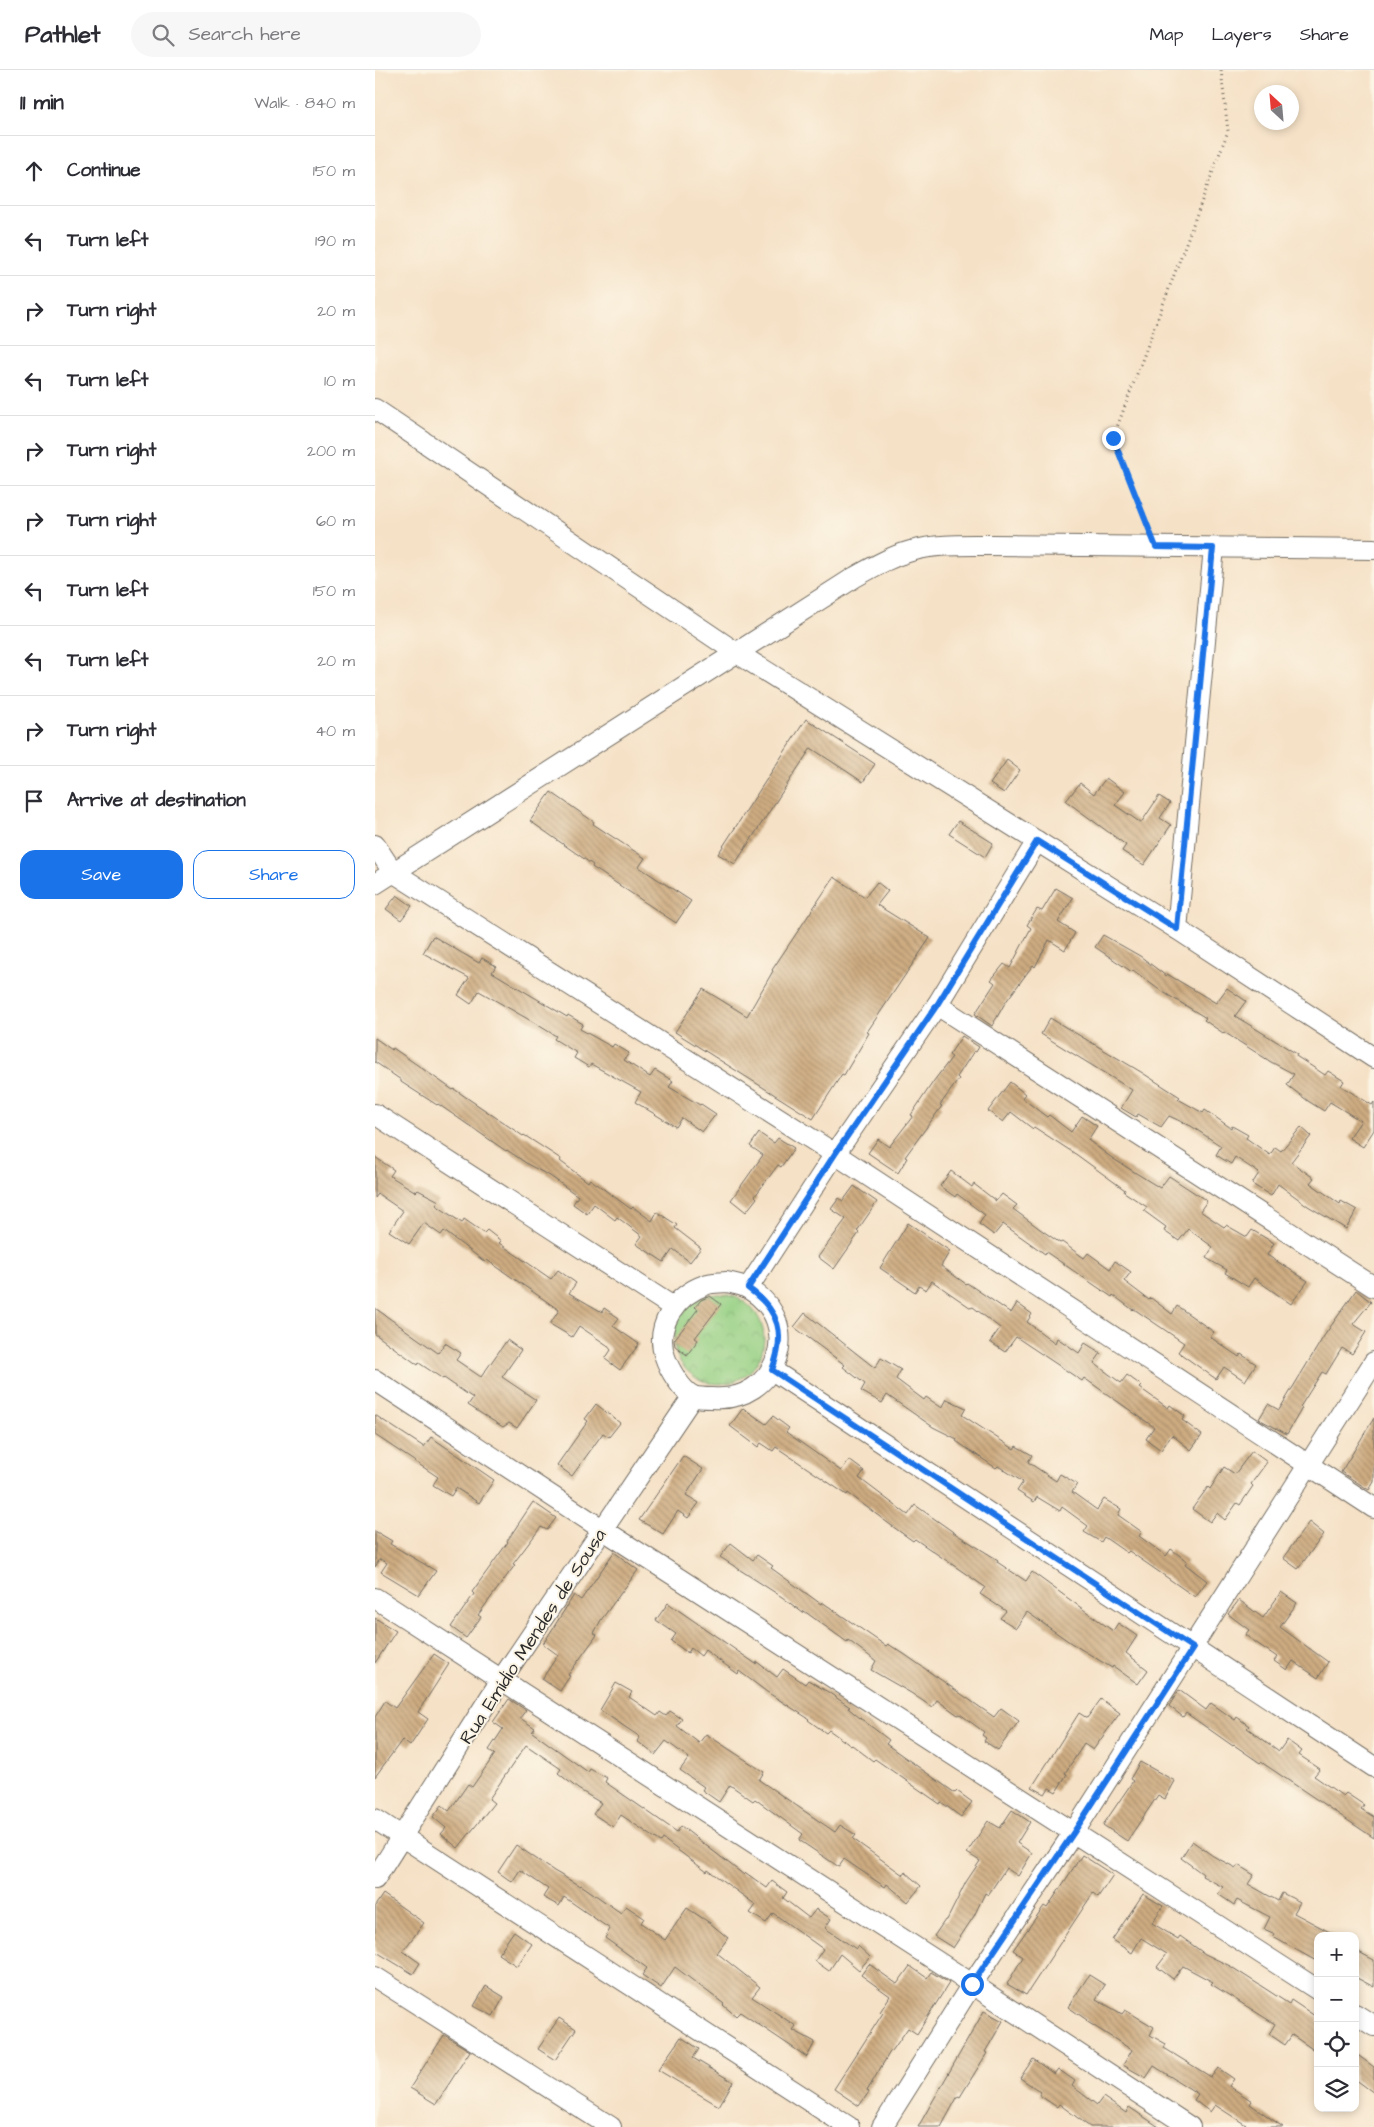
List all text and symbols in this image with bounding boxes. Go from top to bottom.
search box [131,12,481,57]
text: Pathlet [25,18,101,52]
icon: search [149,21,177,49]
text: Search here [189,21,301,48]
text: Map [1149,22,1183,47]
text: Layers [1211,22,1272,47]
text: Share [1300,22,1349,47]
north arrow [1254,85,1299,130]
text: 11 min [20,88,64,117]
text: Walk · 840 m [254,92,355,114]
icon: ahead [20,157,48,185]
text: Continue [67,157,141,184]
text: 150 m [313,160,355,182]
icon: left [20,227,48,255]
text: Turn left [67,227,148,254]
text: 190 m [315,230,355,252]
icon: right [20,297,48,325]
text: Turn right [67,297,156,324]
text: 20 m [317,300,355,322]
icon: left [20,367,48,395]
text: Turn left [67,367,148,394]
text: 10 m [324,370,355,392]
route end [1102,427,1125,450]
icon: right [20,437,48,465]
text: Turn right [67,437,156,464]
text: 200 m [307,440,355,462]
icon: right [20,507,48,535]
text: Turn right [67,507,156,534]
text: 60 m [316,510,355,532]
icon: left [20,577,48,605]
text: Turn left [67,577,148,604]
text: 150 m [313,580,355,602]
icon: left [20,647,48,675]
text: Turn left [67,647,148,674]
text: 20 m [317,650,355,672]
icon: right [20,717,48,745]
text: Turn right [67,717,156,744]
text: 40 m [315,720,355,742]
icon: arrive [20,787,48,815]
text: Arrive at destination [67,787,246,814]
button: Save [20,850,183,899]
button: Share [193,850,355,899]
street label: Rua Emídio Mendes de Sousa [453,1523,613,1750]
map controls [1314,1932,1359,2112]
button: + [1314,1932,1359,1977]
route start [961,1973,984,1996]
button: − [1314,1977,1359,2022]
button: locate [1314,2022,1359,2067]
button: layers [1314,2067,1359,2112]

